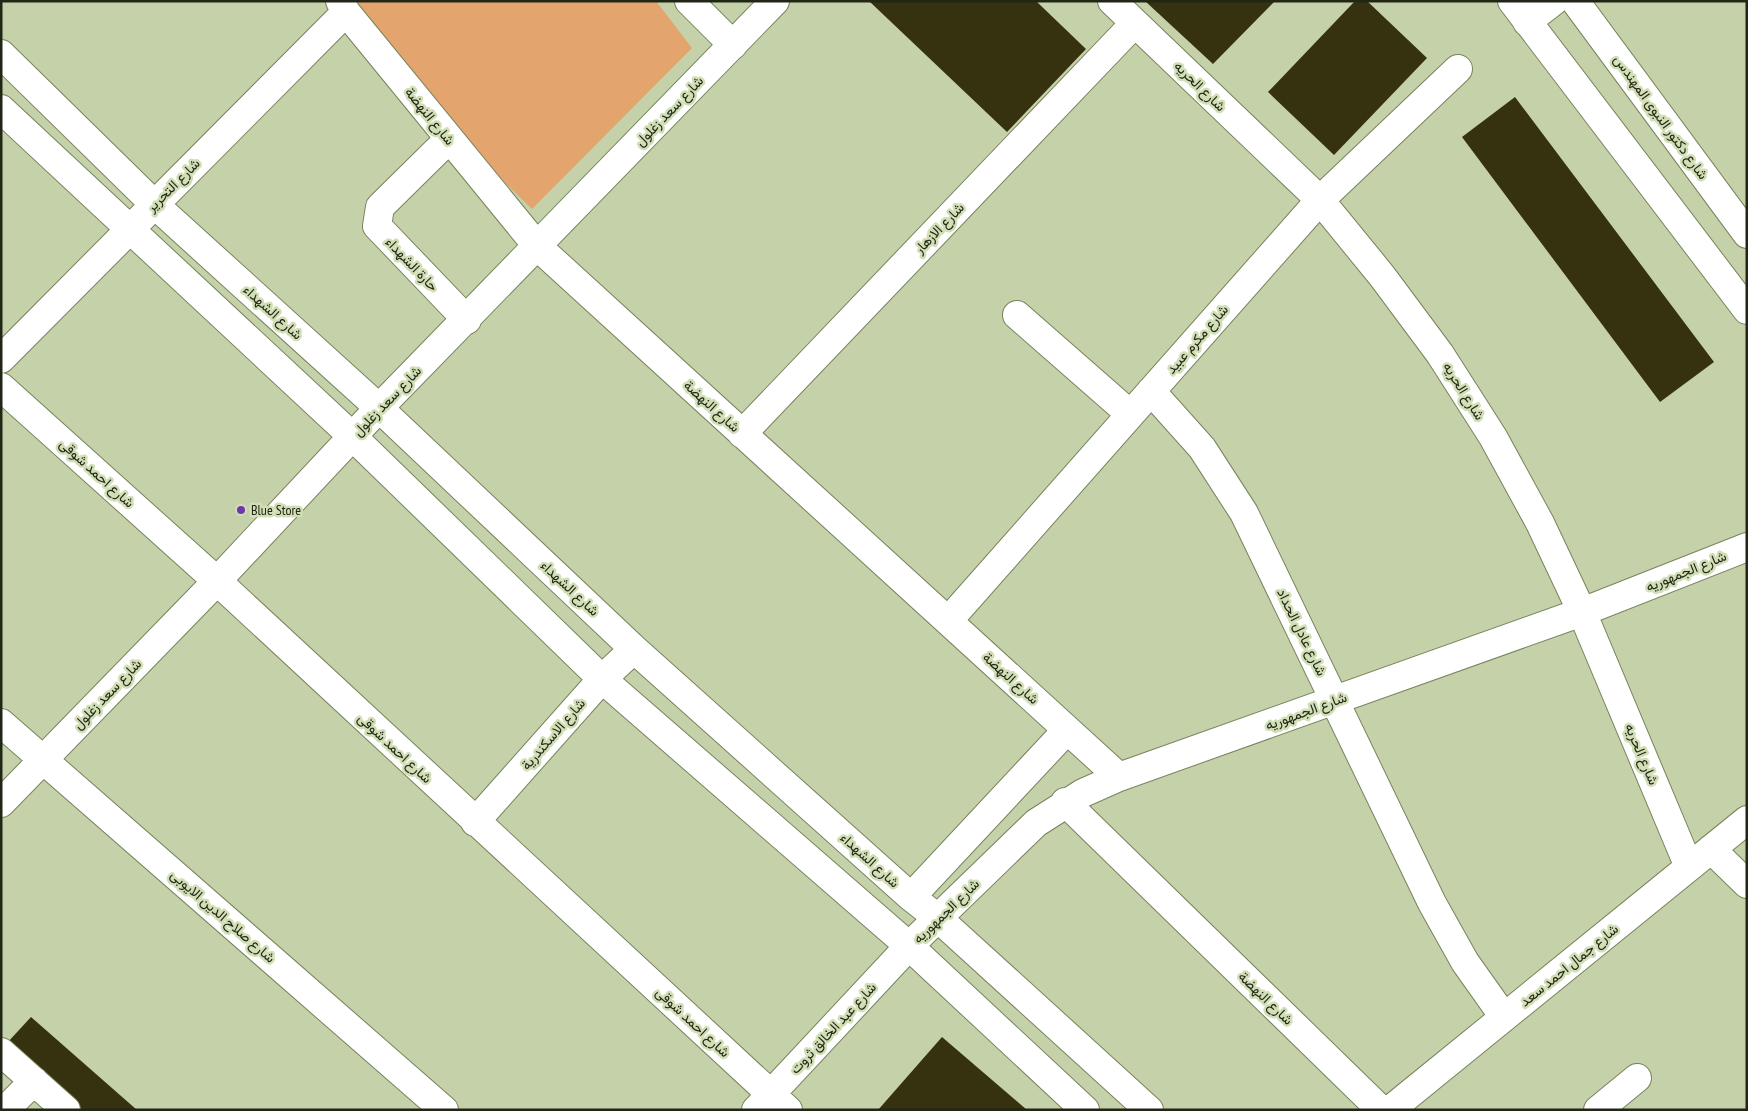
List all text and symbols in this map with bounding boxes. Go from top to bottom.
street label: شارع دكتور النبوى المهندس [1608,51,1712,184]
street label: شارع الحريه [1169,57,1230,116]
street label: شارع سعد زغلول [631,72,709,151]
street label: شارع النهضة [400,83,459,150]
street label: شارع التحرير [142,154,205,218]
street label: شارع الازهار [910,199,969,259]
street label: حارة الشهداء [382,233,442,295]
street label: شارع الشهداء [238,281,306,345]
street label: شارع مكرم عبيد [1162,301,1234,379]
street label: شارع الحريه [1437,359,1489,424]
street label: شارع سعد زغلول [349,362,427,441]
street label: شارع النهضة [679,376,744,437]
street label: شارع احمد شوقى [54,435,138,513]
place label: Blue Store [251,501,301,519]
marker: Blue Store [235,504,247,516]
street label: شارع الجمهوريه [1643,547,1730,597]
street label: شارع الشهداء [536,556,603,621]
street label: شارع عادل الحداد [1271,585,1331,679]
street label: شارع النهضة [978,648,1043,709]
street label: شارع سعد زغلول [69,655,147,734]
street label: شارع الجمهوريه [1263,688,1350,736]
street label: شارع الاسكندرية [517,694,591,775]
street label: شارع احمد شوقى [353,709,436,788]
street label: شارع الحريه [1619,721,1663,788]
street label: شارع الشهداء [835,829,903,893]
street label: شارع صلاح الدين الايوبى [165,865,279,968]
street label: شارع الجمهوريه [909,875,984,949]
street label: شارع جمال احمد سعد [1516,920,1623,1012]
street label: شارع النهضة [1233,967,1297,1030]
street label: شارع عبد الخالق ثروت [786,978,882,1079]
street label: شارع احمد شوقى [651,983,734,1062]

